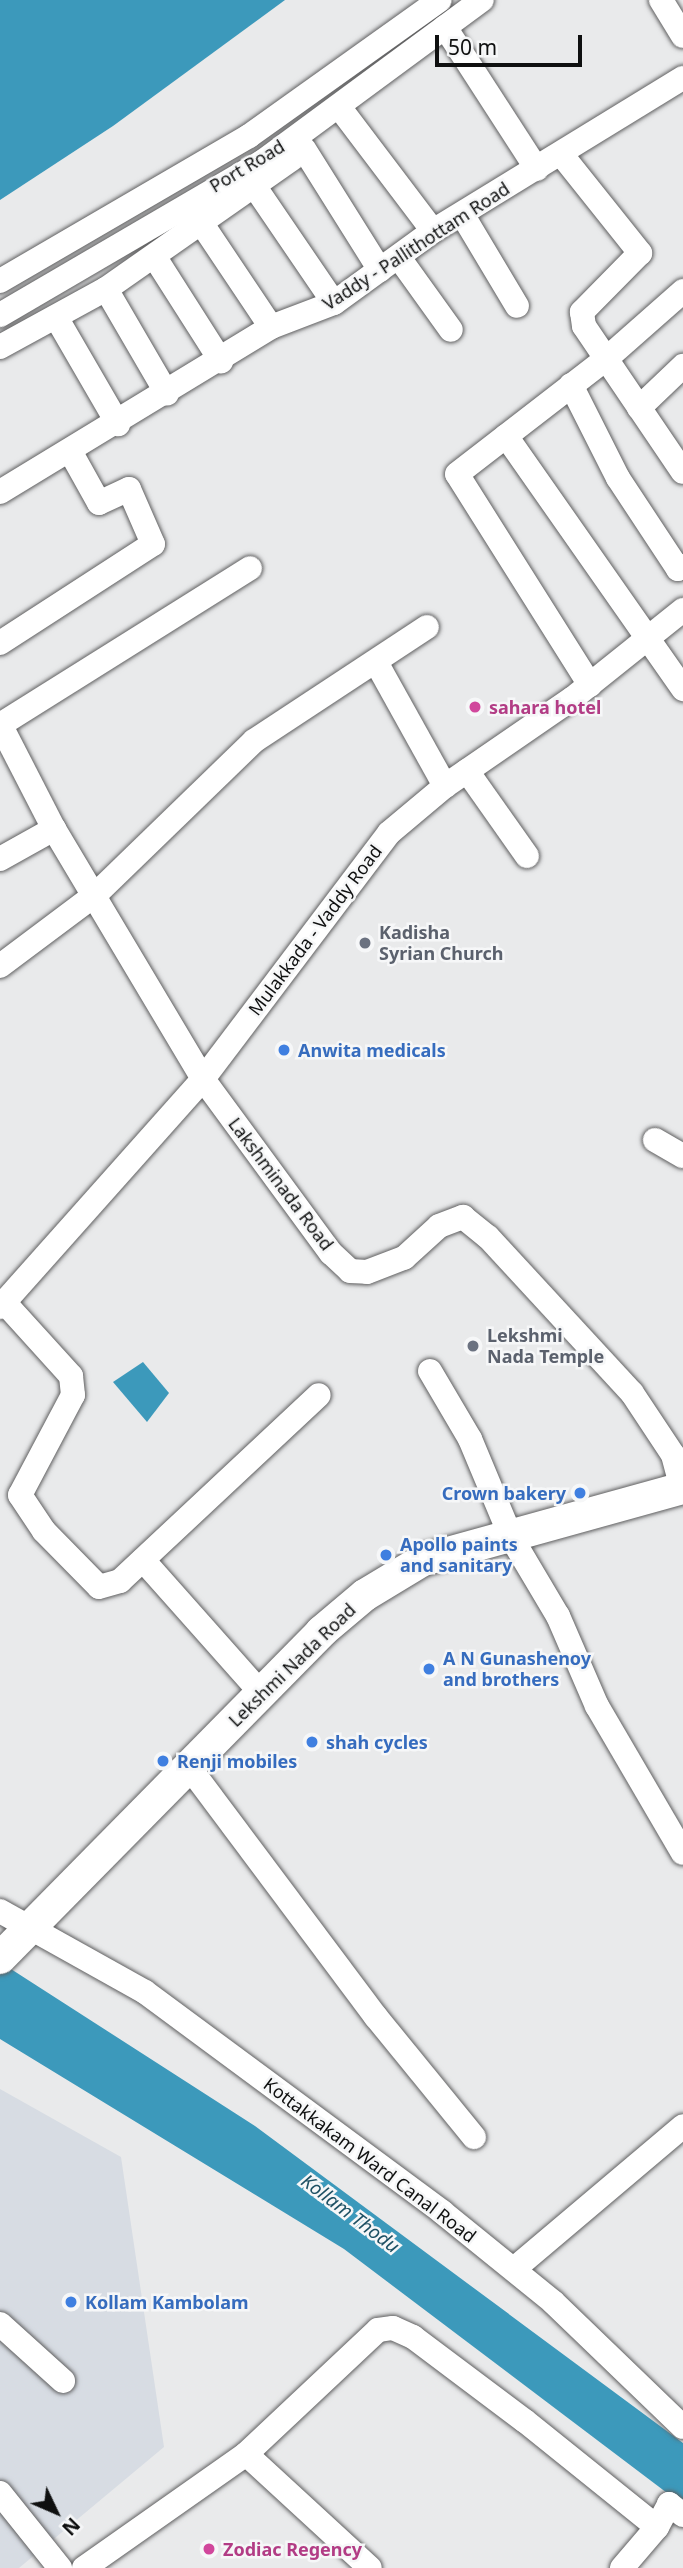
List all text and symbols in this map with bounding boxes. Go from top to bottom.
scale bar [438,21,585,65]
text: 50 m [448,33,497,61]
street label: Port Road [206,135,288,197]
street label: Vaddy - Pallithottam Road [319,177,513,315]
place label: sahara hotel [489,696,601,718]
marker: sahara hotel [467,699,483,715]
street label: Mulakkada - Vaddy Road [244,841,386,1019]
place label: Kadisha Syrian Church [379,922,503,964]
marker: Kadisha Syrian Church [357,935,373,951]
place label: Anwita medicals [298,1039,446,1061]
marker: Anwita medicals [276,1042,292,1058]
street label: Lakshminada Road [224,1113,338,1255]
place label: Lekshmi Nada Temple [487,1325,604,1368]
marker: Lekshmi Nada Temple [465,1338,481,1354]
place label: Crown bakery [442,1482,566,1504]
marker: Crown bakery [572,1485,588,1501]
place label: Apollo paints and sanitary [400,1534,518,1576]
marker: Apollo paints and sanitary [378,1547,394,1563]
street label: Lekshmi Nada Road [224,1599,360,1731]
place label: A N Gunashenoy and brothers [443,1648,591,1690]
marker: A N Gunashenoy and brothers [421,1661,437,1677]
place label: shah cycles [326,1731,428,1753]
marker: shah cycles [304,1734,320,1750]
place label: Renji mobiles [177,1750,297,1772]
marker: Renji mobiles [155,1753,171,1769]
street label: Kottakkakam Ward Canal Road [260,2073,480,2247]
water label: Kollam Thodu [297,2170,403,2258]
place label: Kollam Kambolam [85,2291,249,2313]
marker: Kollam Kambolam [63,2294,79,2310]
north arrow [21,2477,91,2547]
text: N [56,2512,86,2541]
place label: Zodiac Regency [223,2538,362,2560]
marker: Zodiac Regency [201,2541,217,2557]

